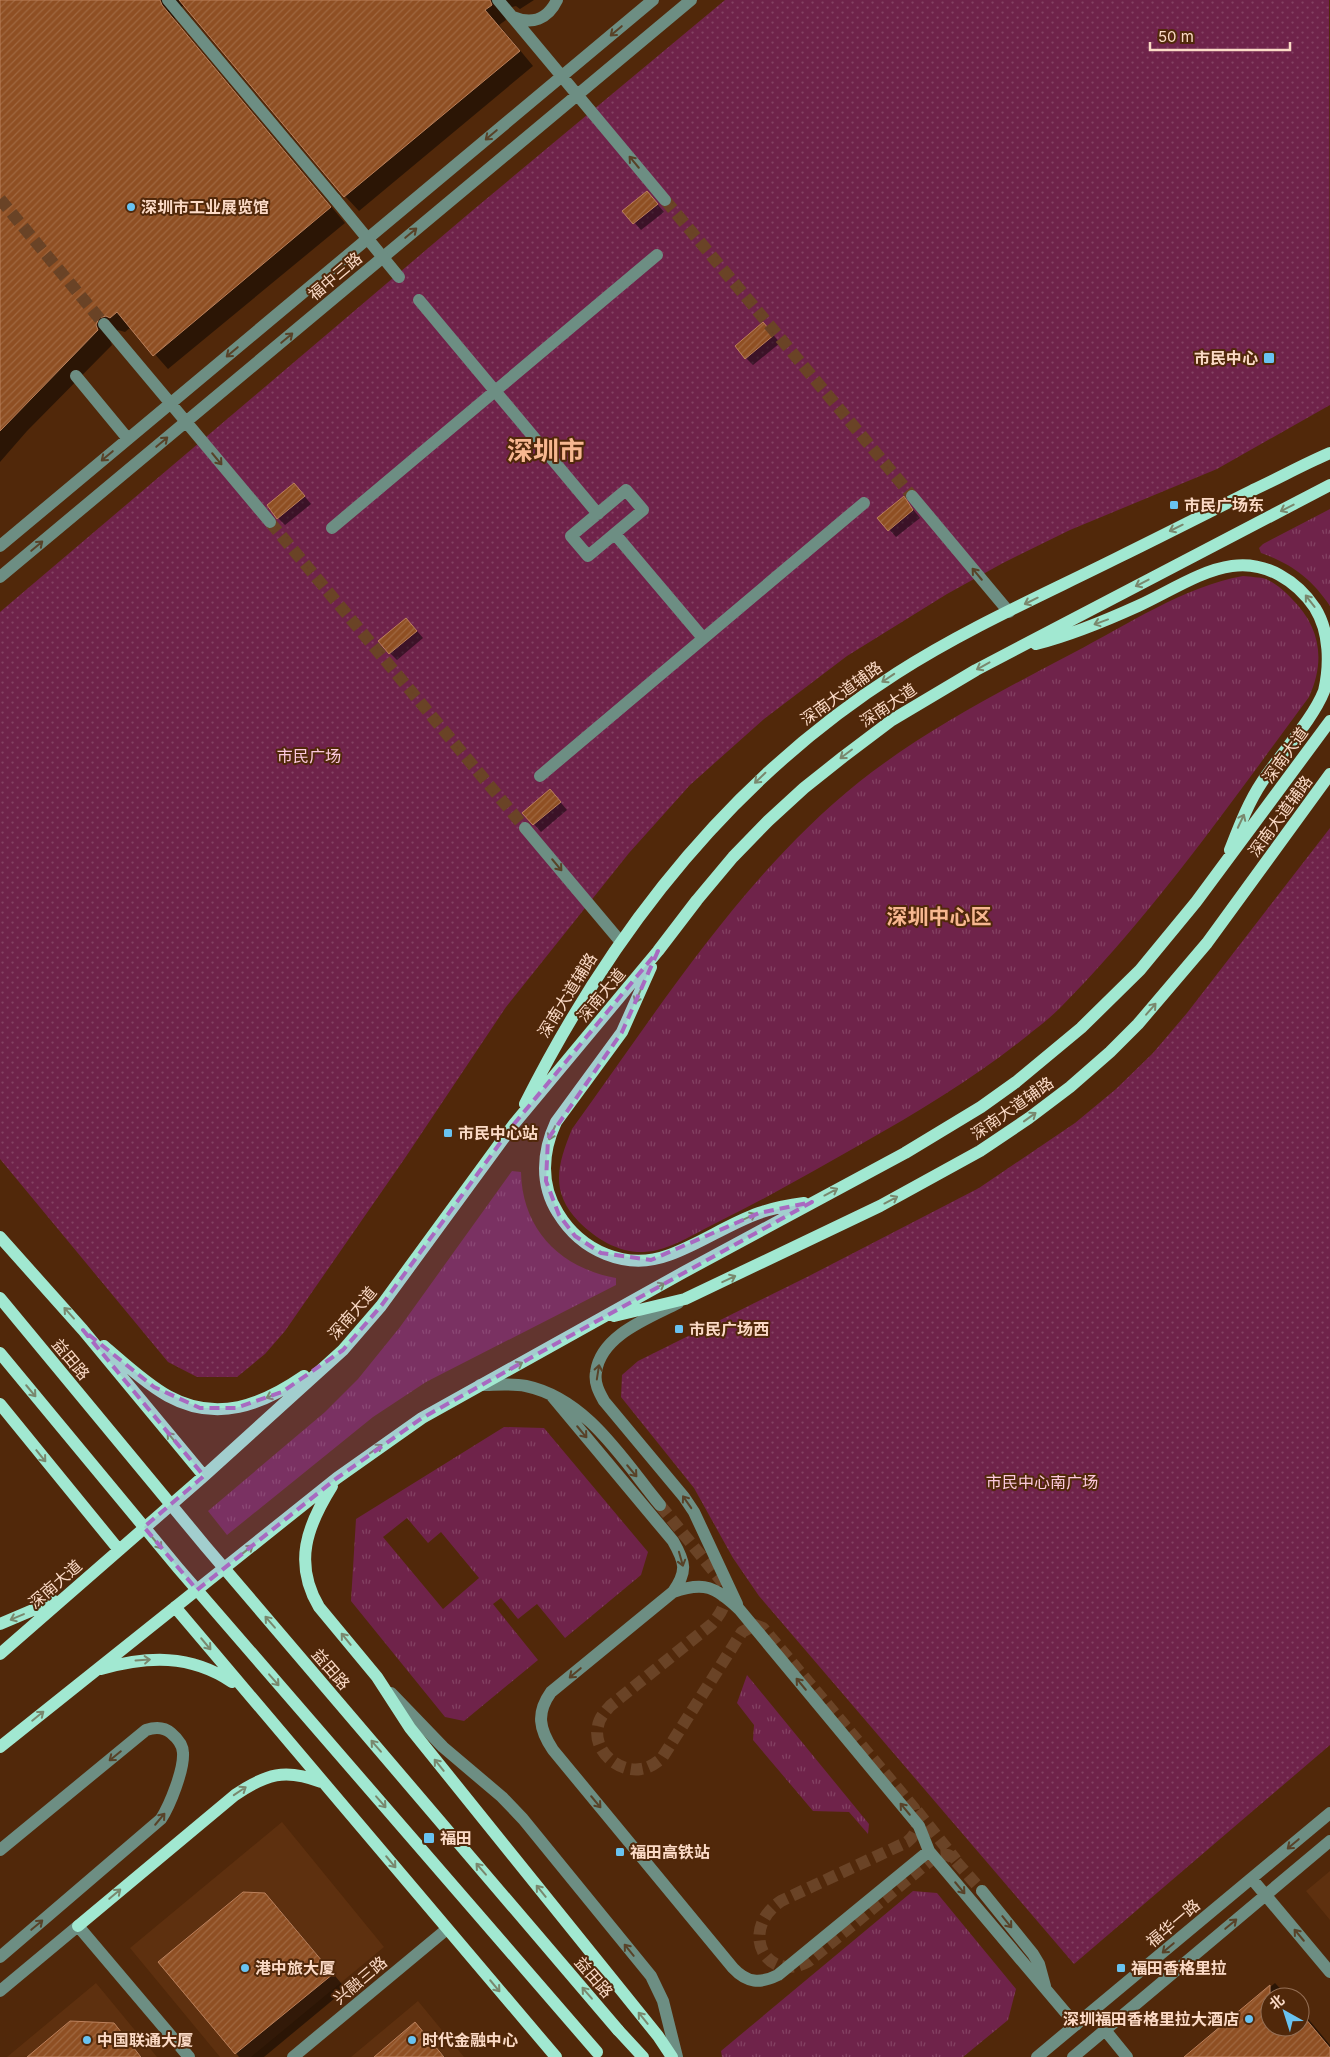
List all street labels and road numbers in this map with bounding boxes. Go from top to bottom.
street label: 福中三路 [304,248,366,304]
street label: 深南大道辅路 [796,657,886,729]
street label: 深南大道 [856,679,920,731]
street label: 深南大道 [1258,723,1312,787]
street label: 深南大道辅路 [1244,771,1316,861]
street label: 深南大道辅路 [533,949,601,1041]
street label: 深南大道 [573,964,629,1026]
street label: 深南大道辅路 [967,1072,1057,1144]
street label: 深南大道 [323,1282,381,1344]
street label: 益田路 [48,1334,94,1384]
street label: 深南大道 [24,1555,86,1613]
street label: 益田路 [308,1644,354,1694]
street label: 福华一路 [1142,1895,1204,1951]
street label: 兴融三路 [329,1952,391,2008]
street label: 益田路 [571,1952,617,2002]

